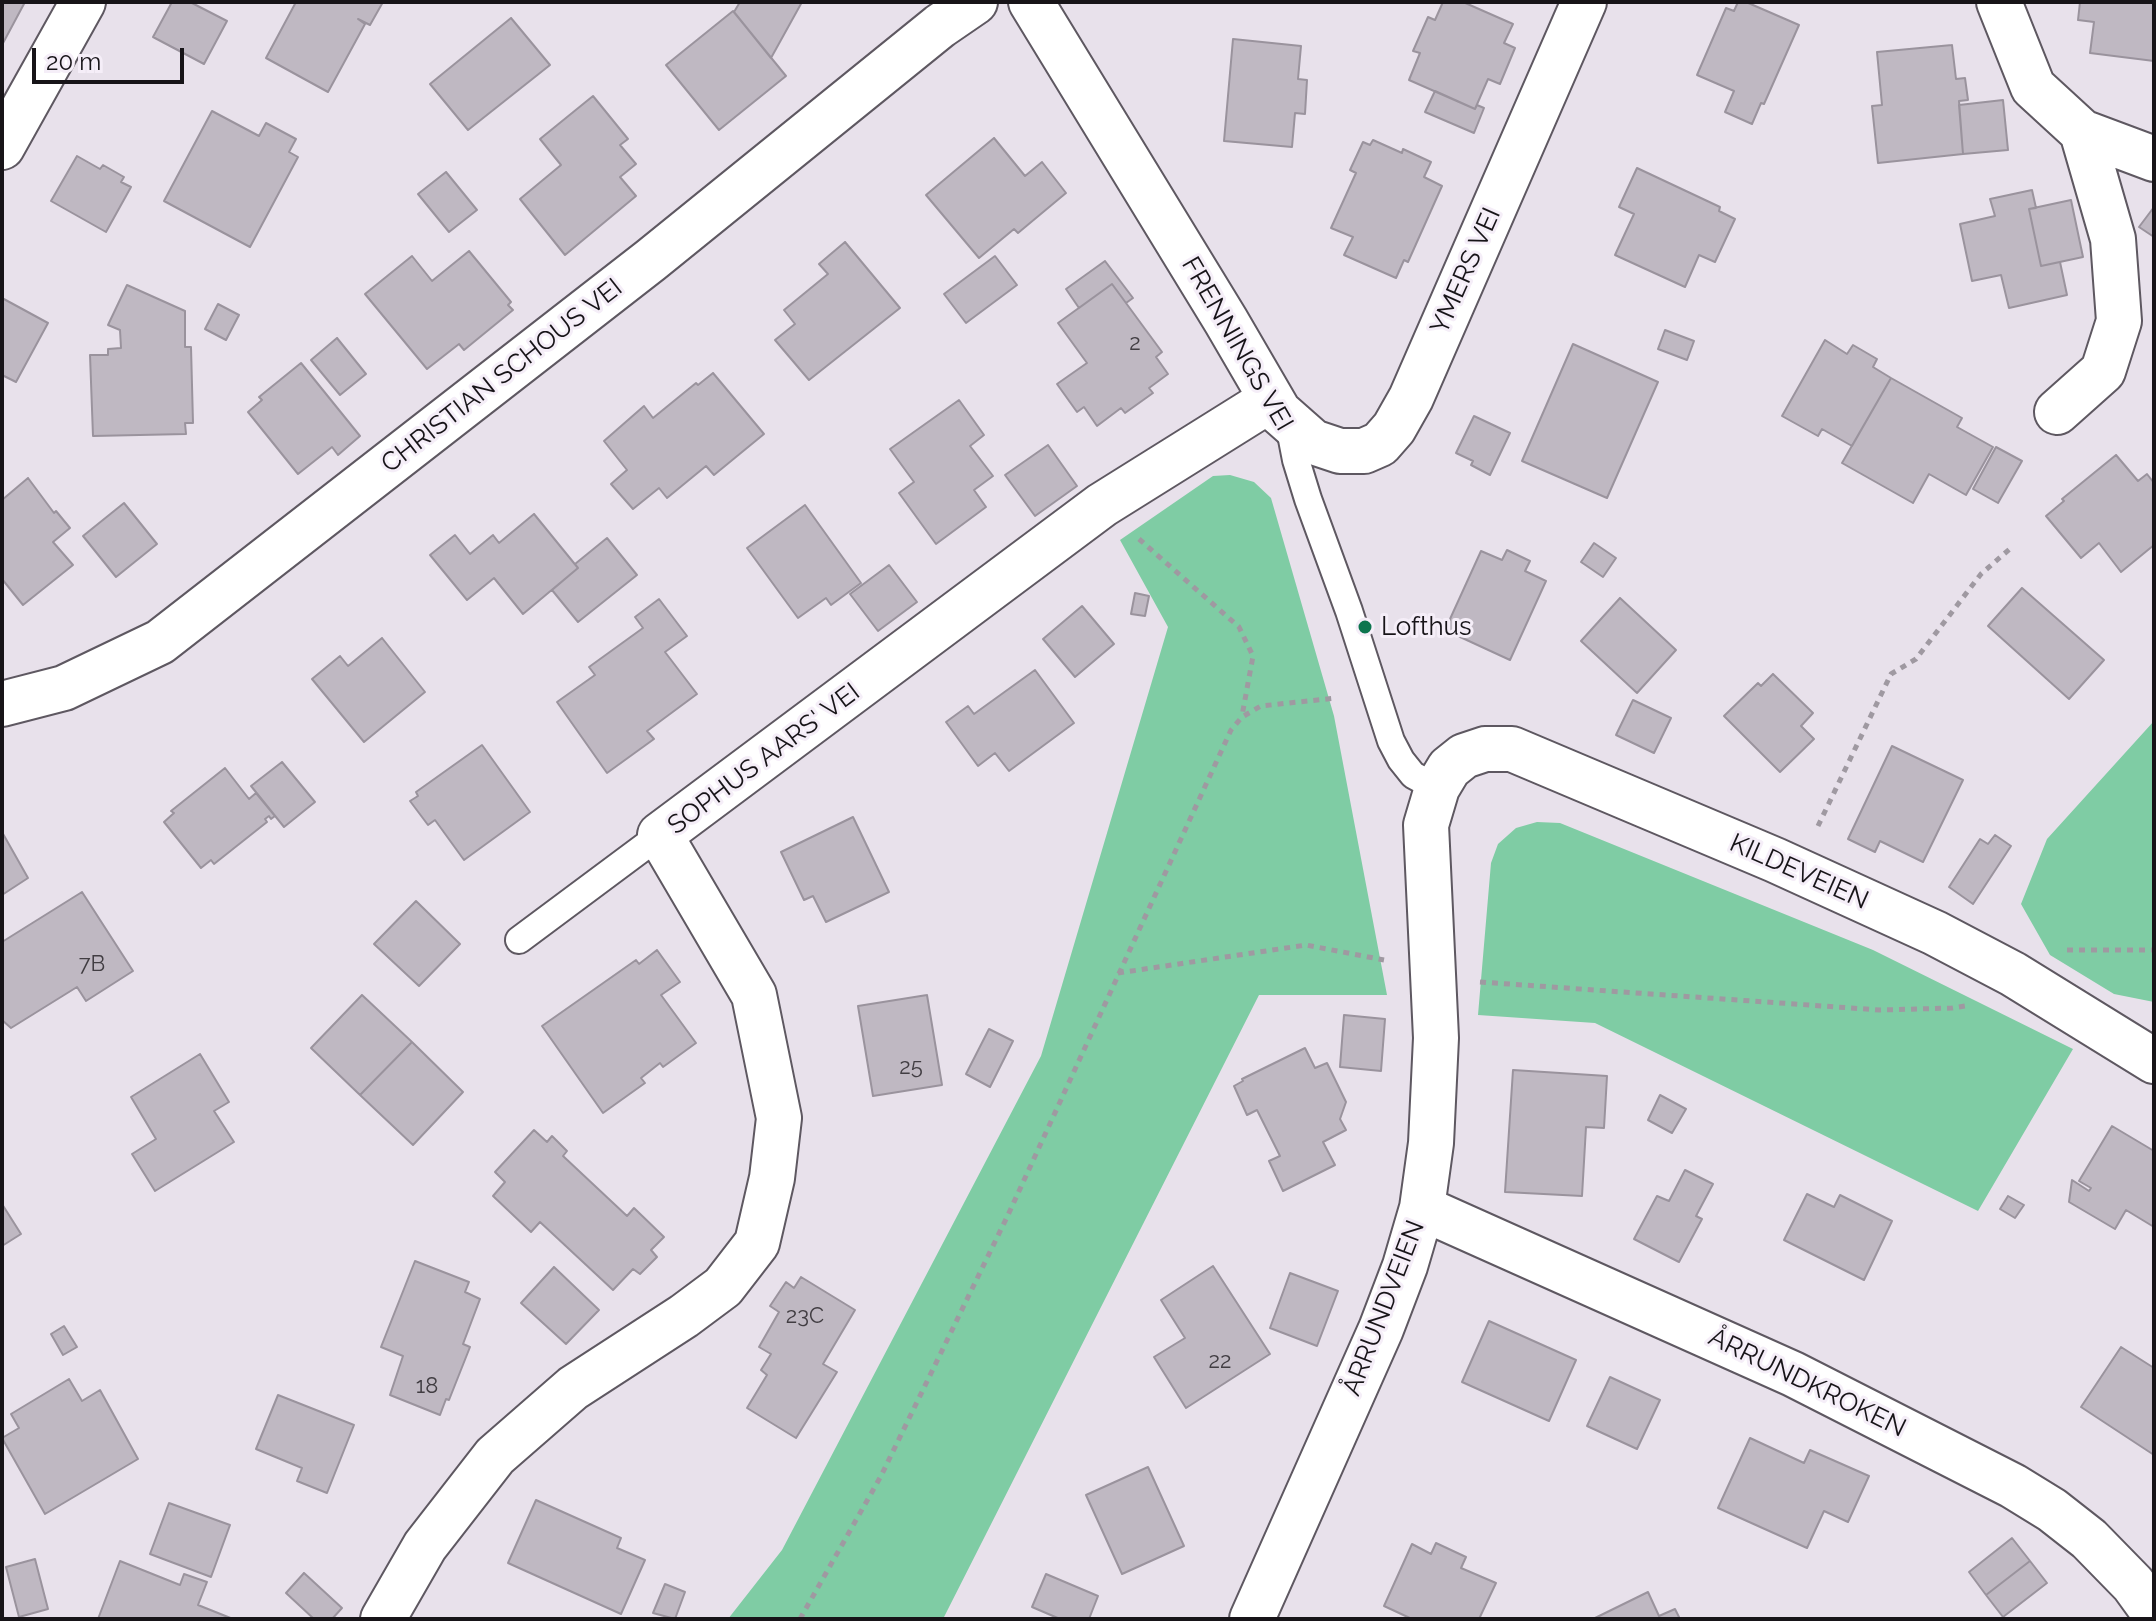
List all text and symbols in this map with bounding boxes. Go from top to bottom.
scale bar [36,32,188,82]
text: 20 m [46,47,101,76]
street label: YMERS VEI [1424,203,1508,339]
street label: FRENNINGS VEI [1175,251,1299,437]
street label: CHRISTIAN SCHOUS VEI [375,272,629,480]
house number: 2 [1129,330,1141,356]
place label: Lofthus [1381,611,1472,643]
marker: Lofthus [1356,618,1374,636]
street label: SOPHUS AARS' VEI [662,677,866,841]
street label: KILDEVEIEN [1725,828,1873,916]
house number: 7B [79,951,105,977]
house number: 25 [899,1054,923,1080]
street label: ÅRRUNDVEIEN [1336,1216,1432,1400]
house number: 23C [786,1303,824,1329]
street label: ÅRRUNDKROKEN [1703,1322,1911,1444]
house number: 22 [1209,1348,1231,1374]
house number: 18 [416,1373,438,1399]

